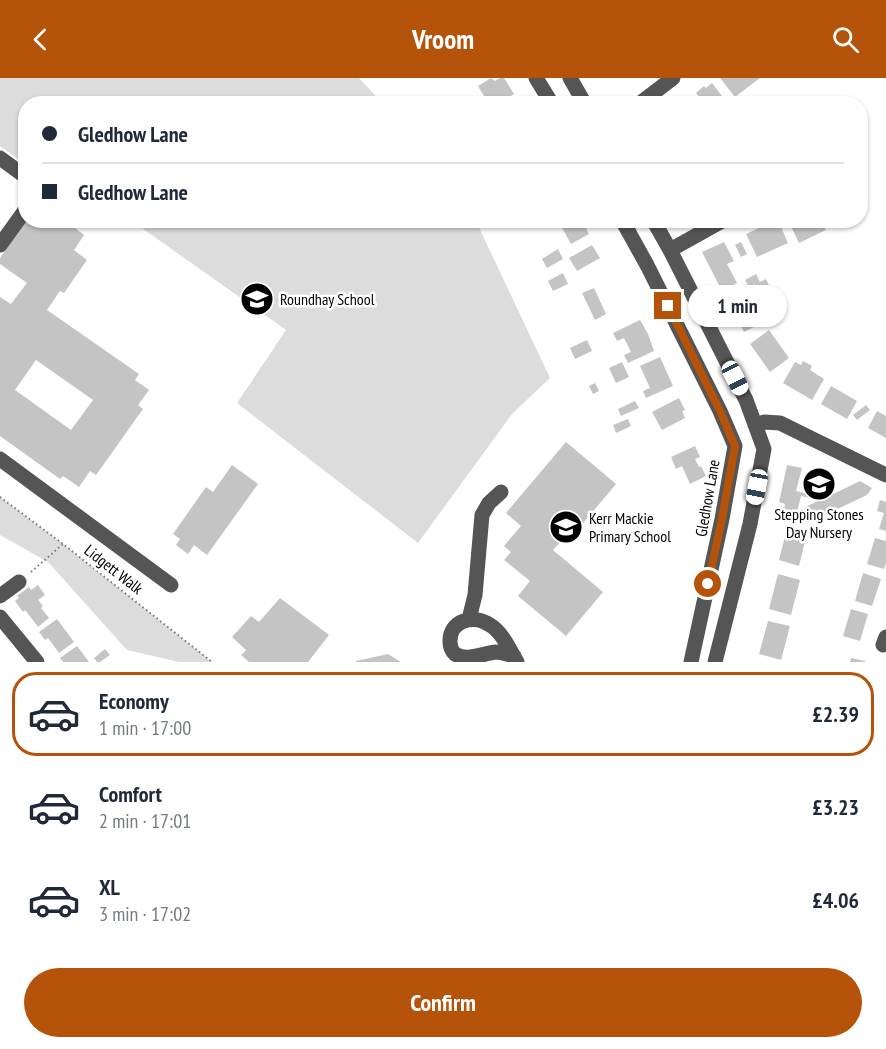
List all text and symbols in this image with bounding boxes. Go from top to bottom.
text: Vroom [412,22,474,56]
icon: back [24,23,57,56]
icon: search [829,23,862,56]
text: Gledhow Lane [78,120,188,148]
text: Gledhow Lane [78,178,188,206]
school or university icon: Roundhay School [239,281,275,317]
callout: 1 min [689,285,788,327]
place label: Roundhay School [280,289,375,309]
route end [654,292,681,319]
text: 1 min [717,293,758,319]
car [719,358,751,398]
street label: Gledhow Lane [690,458,724,538]
school or university icon: Stepping Stones Day Nursery [801,466,837,502]
car [745,468,769,506]
place label: Stepping Stones Day Nursery [774,504,864,542]
place label: Kerr Mackie Primary School [589,508,671,546]
school or university icon: Kerr Mackie Primary School [548,509,584,545]
street label: Lidgett Walk [81,540,148,599]
route start [694,570,721,597]
icon: car [27,687,81,741]
text: Economy [99,687,169,715]
text: £2.39 [812,700,859,728]
text: 1 min · 17:00 [99,715,191,741]
icon: car [27,780,81,834]
text: Comfort [99,780,162,808]
text: £3.23 [812,793,859,821]
text: 2 min · 17:01 [99,808,191,834]
icon: car [27,873,81,927]
text: XL [99,873,120,901]
text: £4.06 [812,886,859,914]
text: 3 min · 17:02 [99,901,191,927]
button: Confirm [24,968,862,1037]

